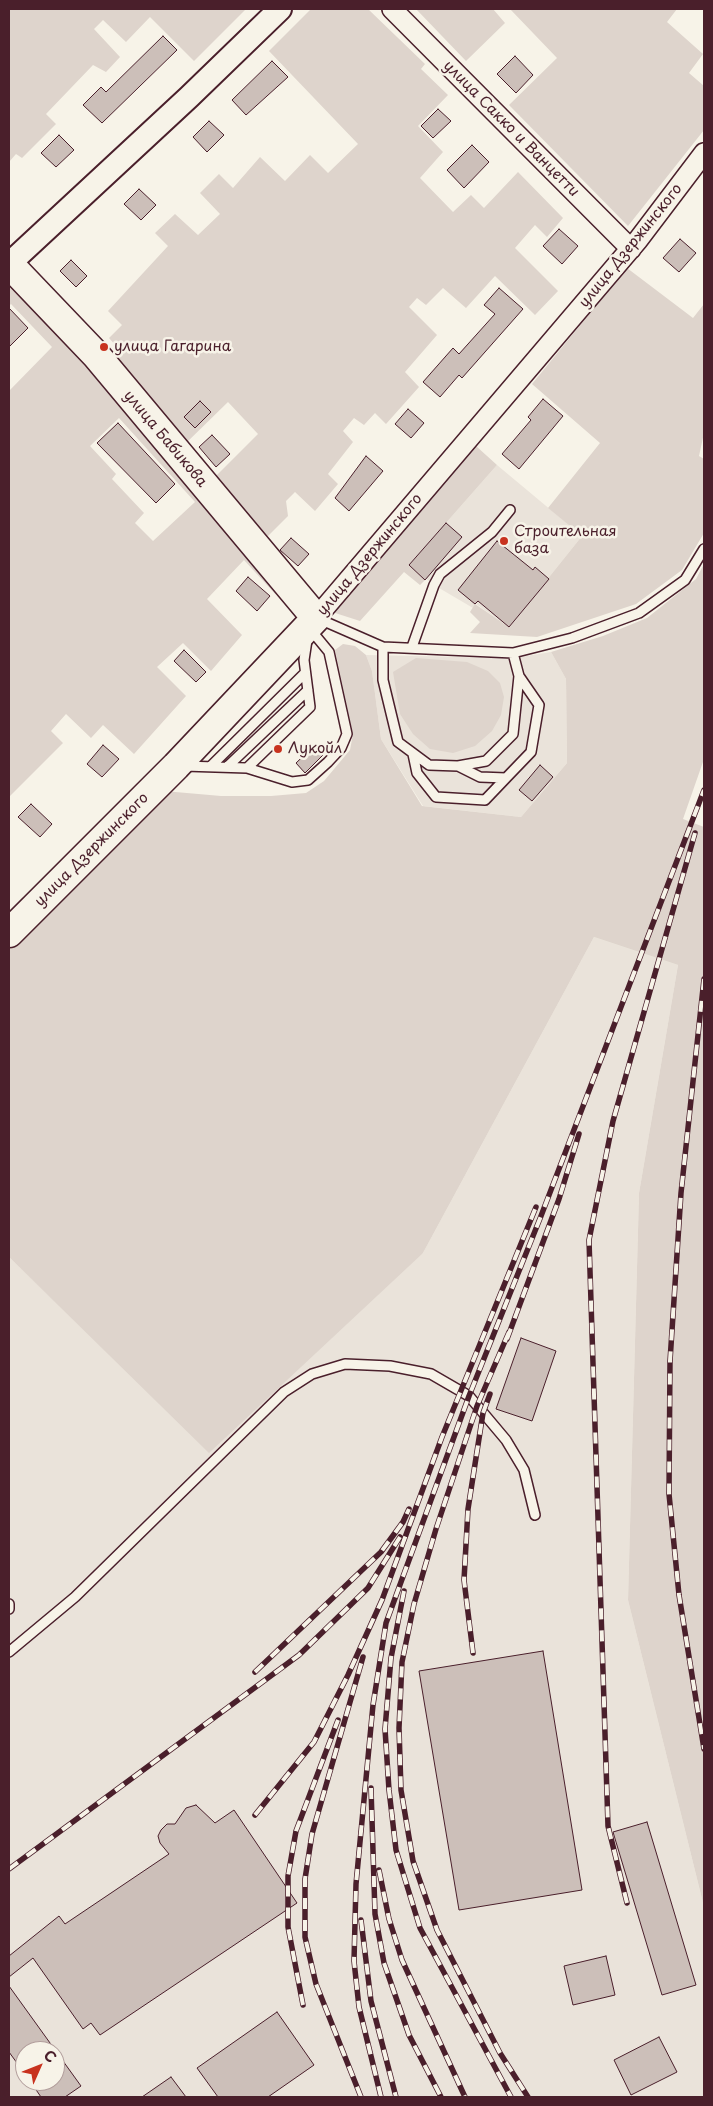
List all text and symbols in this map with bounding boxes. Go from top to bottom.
street label: улица Сакко и Ванцетти [439,57,583,201]
street label: улица Дзержинского [576,181,686,311]
place label: улица Гагарина [114,338,231,356]
marker: улица Гагарина [98,341,110,353]
street label: улица Бабикова [119,387,211,491]
street label: улица Дзержинского [314,490,426,620]
place label: Строительная база [514,523,617,558]
marker: Строительная база [498,535,510,547]
place label: Лукойл [288,740,342,758]
marker: Лукойл [272,743,284,755]
street label: улица Дзержинского [31,789,153,911]
north arrow [15,2041,65,2091]
text: С [39,2045,62,2067]

